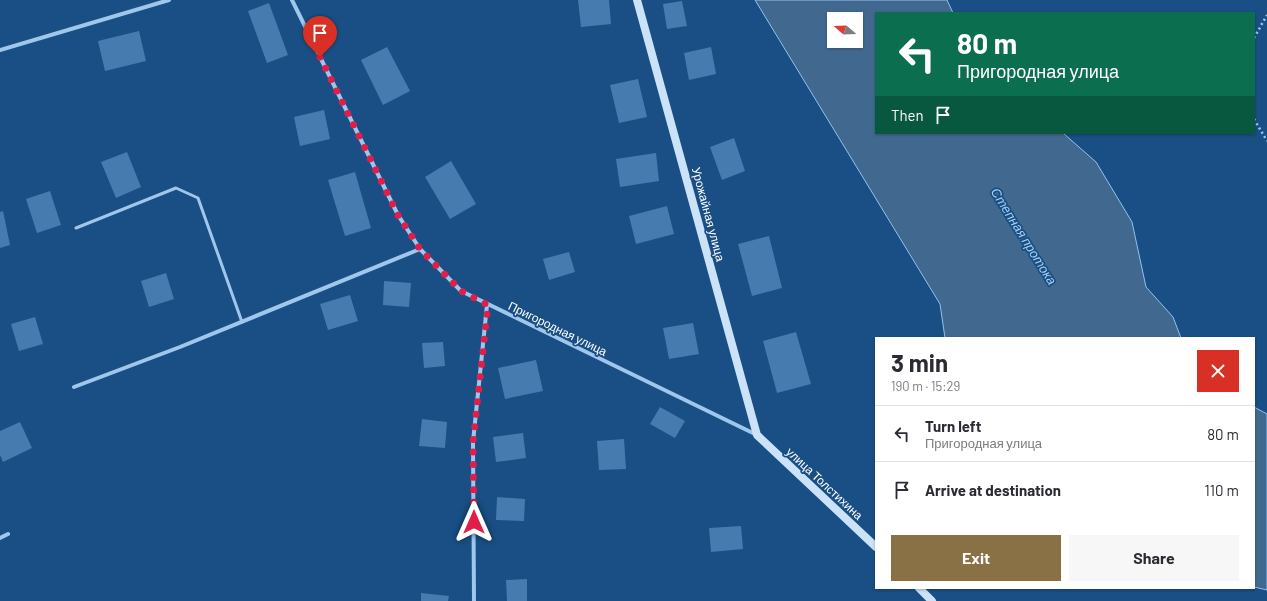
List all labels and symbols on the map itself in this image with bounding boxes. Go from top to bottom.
north arrow [827,12,863,48]
pin [303,16,337,57]
street label: Урожайная улица [689,165,728,263]
water label: Степная протока [988,185,1060,287]
street label: Пригородная улица [506,298,610,359]
street label: улица Толстихина [783,444,866,523]
position arrow [453,501,495,543]

